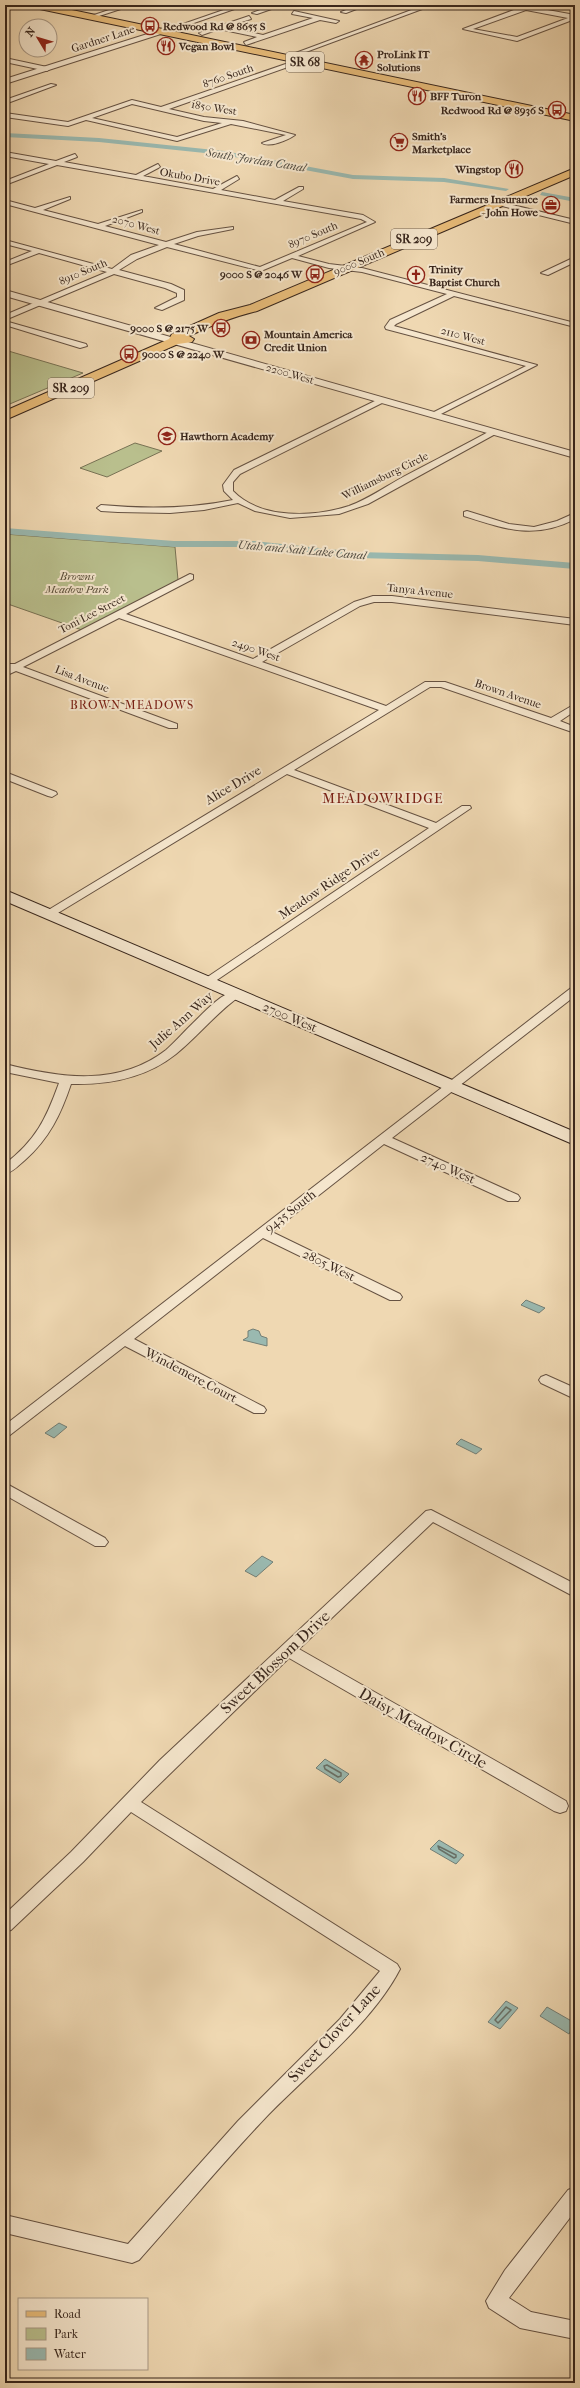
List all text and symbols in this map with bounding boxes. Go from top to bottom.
bus stop icon: Redwood Rd @ 8655 S [140,16,160,36]
north arrow [18,18,58,58]
place label: Redwood Rd @ 8655 S [163,20,266,33]
street label: Gardner Lane [70,22,137,55]
text: N [23,24,39,39]
restaurant icon: Vegan Bowl [156,36,176,56]
place label: Vegan Bowl [178,40,235,53]
place label: ProLink IT Solutions [377,48,430,74]
temple icon: ProLink IT Solutions [354,50,374,70]
road number: SR 68 [286,52,324,72]
street label: 8760 South [201,61,256,91]
restaurant icon: BFF Turon [407,86,427,106]
place label: BFF Turon [430,90,482,103]
street label: 1850 West [190,98,238,118]
bus stop icon: Redwood Rd @ 8936 S [547,100,567,120]
place label: Redwood Rd @ 8936 S [441,104,544,117]
place label: Smith's Marketplace [411,130,471,156]
supermarket icon: Smith's Marketplace [389,132,409,152]
water label: South Jordan Canal [204,145,309,175]
restaurant icon: Wingstop [504,159,524,179]
place label: Wingstop [454,163,501,176]
street label: Okubo Drive [159,165,222,189]
place label: Farmers Insurance - John Howe [448,193,539,219]
office icon: Farmers Insurance - John Howe [541,195,561,215]
street label: 2070 West [111,212,161,238]
street label: 8970 South [286,218,340,251]
road number: SR 209 [391,229,437,249]
street label: 9000 South [332,245,387,278]
street label: 8910 South [57,256,110,288]
place label: Trinity Baptist Church [428,263,501,289]
bus stop icon: 9000 S @ 2046 W [305,264,325,284]
church icon: Trinity Baptist Church [406,265,426,285]
place label: 9000 S @ 2046 W [219,268,303,281]
bus stop icon: 9000 S @ 2175 W [211,318,231,338]
place label: 9000 S @ 2175 W [129,322,209,335]
street label: 2110 West [439,324,487,348]
place label: Mountain America Credit Union [263,328,353,354]
bank icon: Mountain America Credit Union [241,330,261,350]
bus stop icon: 9000 S @ 2240 W [119,344,139,364]
place label: 9000 S @ 2240 W [141,348,225,361]
street label: 2200 West [265,361,316,387]
road number: SR 209 [48,378,94,398]
school or university icon: Hawthorn Academy [157,426,177,446]
place label: Hawthorn Academy [180,430,275,443]
street label: Williamsburg Circle [339,449,431,503]
water label: Utah and Salt Lake Canal [237,537,369,563]
park label: Browns Meadow Park [44,570,109,596]
street label: Tanya Avenue [386,581,454,601]
street label: Toni Lee Street [57,592,127,636]
street label: 2490 West [230,636,282,664]
street label: Lisa Avenue [53,663,111,695]
street label: Brown Avenue [473,677,544,712]
district label: BROWN MEADOWS [70,698,194,712]
street label: Alice Drive [201,762,264,808]
district label: MEADOWRIDGE [322,790,444,807]
street label: Meadow Ridge Drive [276,843,383,922]
street label: Julie Ann Way [145,988,217,1052]
street label: 2700 West [260,999,320,1035]
street label: 2740 West [418,1149,478,1187]
street label: 9435 South [262,1186,319,1236]
street label: 2805 West [300,1246,358,1284]
street label: Windemere Court [141,1344,240,1406]
street label: Sweet Blossom Drive [216,1606,334,1718]
street label: Daisy Meadow Circle [355,1684,491,1773]
street label: Sweet Clover Lane [284,1980,384,2086]
legend [18,2298,148,2370]
text: Road [54,2307,81,2321]
text: Park [54,2327,79,2341]
text: Water [53,2347,87,2361]

